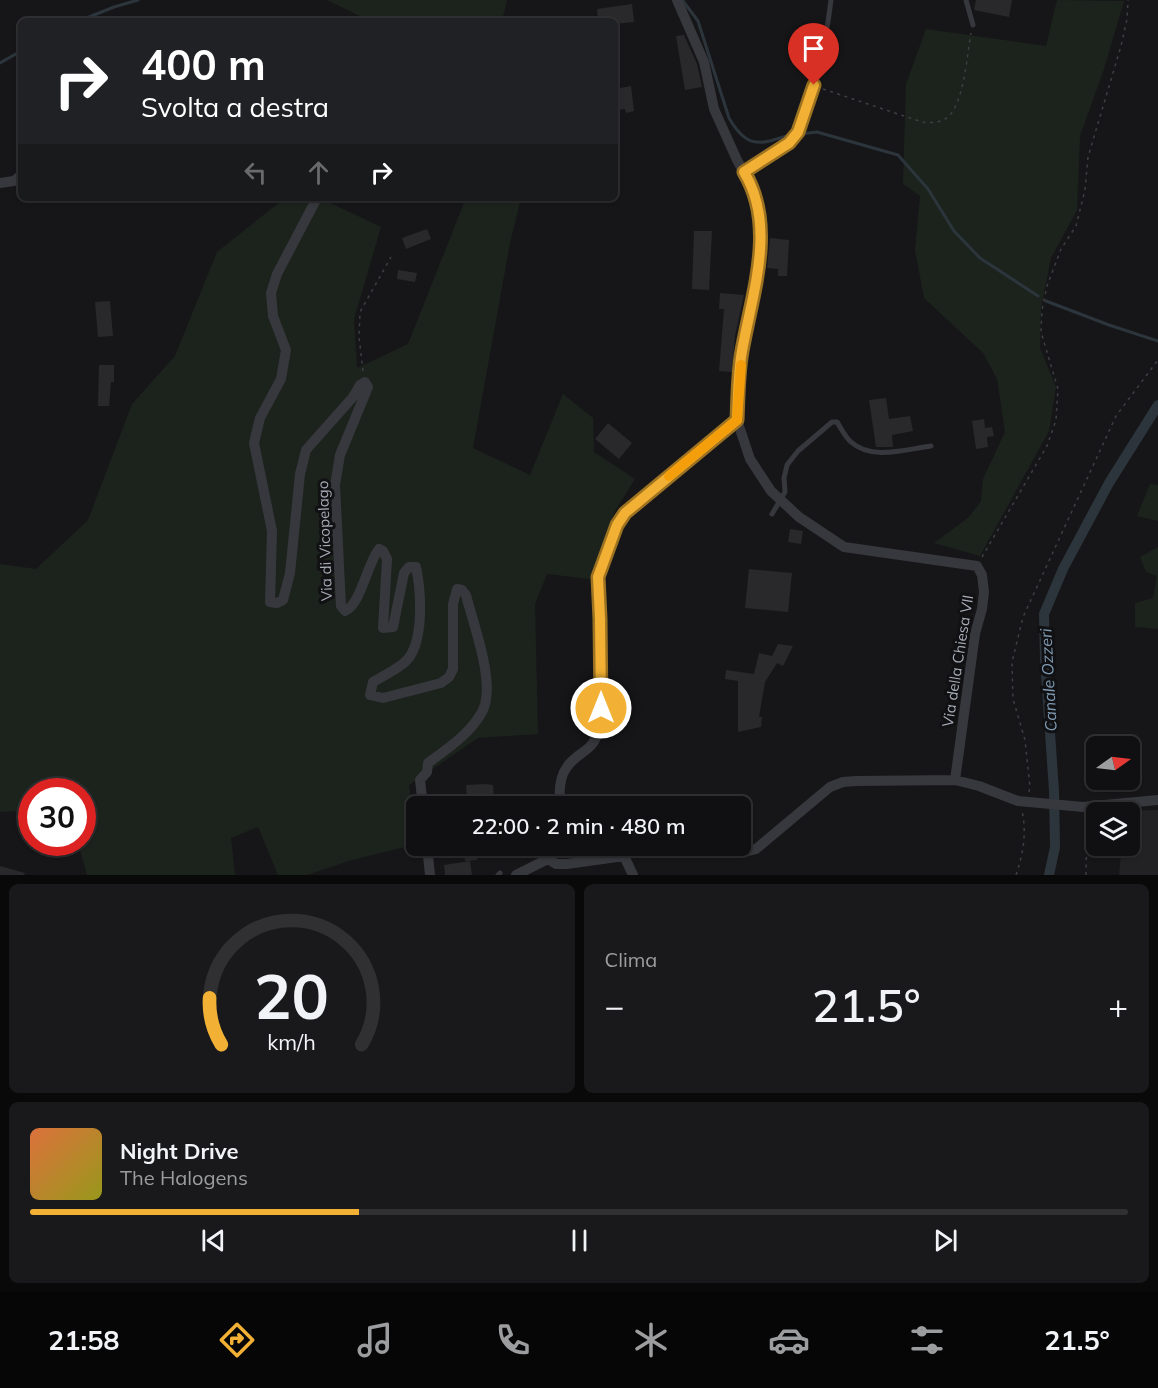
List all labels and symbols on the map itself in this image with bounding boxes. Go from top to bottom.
pin [788,23,839,85]
street label: Via di Vicopelago [313,480,336,602]
street label: Via della Chiesa VII [938,593,977,728]
water label: Canale Ozzeri [1035,628,1061,732]
position arrow [569,676,633,740]
north arrow [1086,736,1140,790]
speed limit sign: 30 [18,778,96,856]

